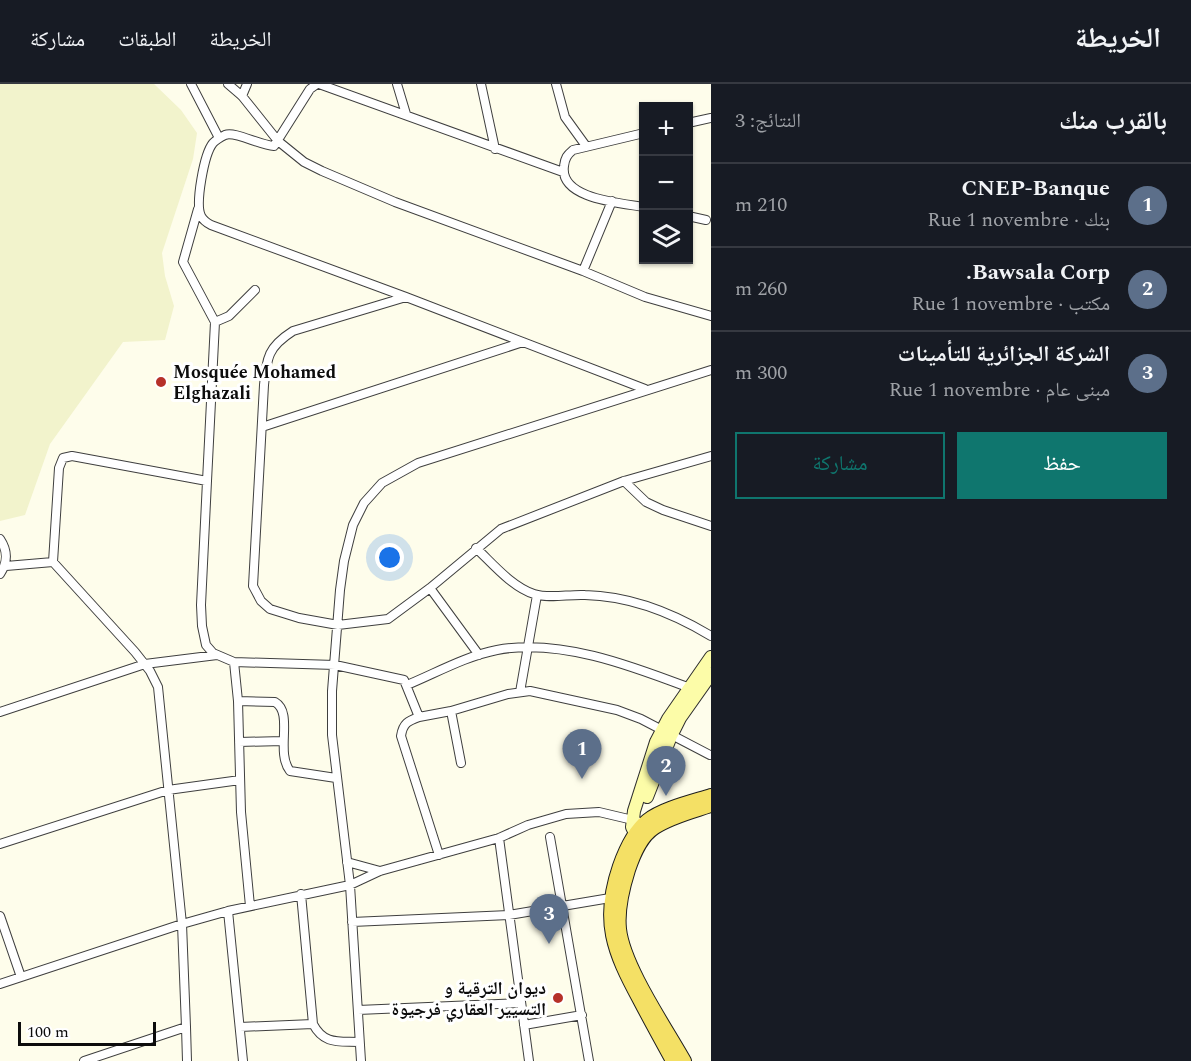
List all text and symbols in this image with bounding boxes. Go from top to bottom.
text: الخريطة [1075,17,1161,60]
text: مشاركة [30,24,85,56]
text: الطبقات [118,24,177,56]
text: الخريطة [210,24,271,56]
text: بالقرب منك [1059,101,1167,141]
map controls [639,102,693,264]
button: + [639,102,693,156]
text: النتائج: 3 [735,106,801,136]
button: − [639,156,693,210]
text: CNEP-Banque [961,172,1110,205]
text: 210 m [735,190,787,220]
text: 1 [1142,190,1153,220]
text: بنك · Rue 1 novembre [927,205,1110,235]
button: layers [639,210,693,264]
text: Bawsala Corp. [966,256,1110,289]
text: 260 m [735,274,787,304]
text: 2 [1142,274,1153,304]
text: مكتب · Rue 1 novembre [911,289,1110,319]
text: الشركة الجزائرية للتأمينات [898,338,1110,371]
text: 300 m [735,358,787,388]
text: 3 [1142,358,1153,388]
place label: Mosquée Mohamed Elghazali [173,359,337,407]
marker: Mosquée Mohamed Elghazali [154,375,168,389]
text: مبنى عام · Rue 1 novembre [889,375,1110,405]
button: مشاركة [735,432,945,499]
button: حفظ [957,432,1167,499]
your location [375,543,404,572]
pin: 1 [562,730,602,779]
pin: 2 [646,746,686,796]
pin: 3 [530,894,568,944]
place label: ديوان الترقية و التسيير العقاري فرجيوة [392,975,546,1023]
marker: ديوان الترقية و التسيير العقاري فرجيوة [551,991,565,1005]
scale bar [18,1019,156,1046]
text: 100 m [27,1020,69,1044]

